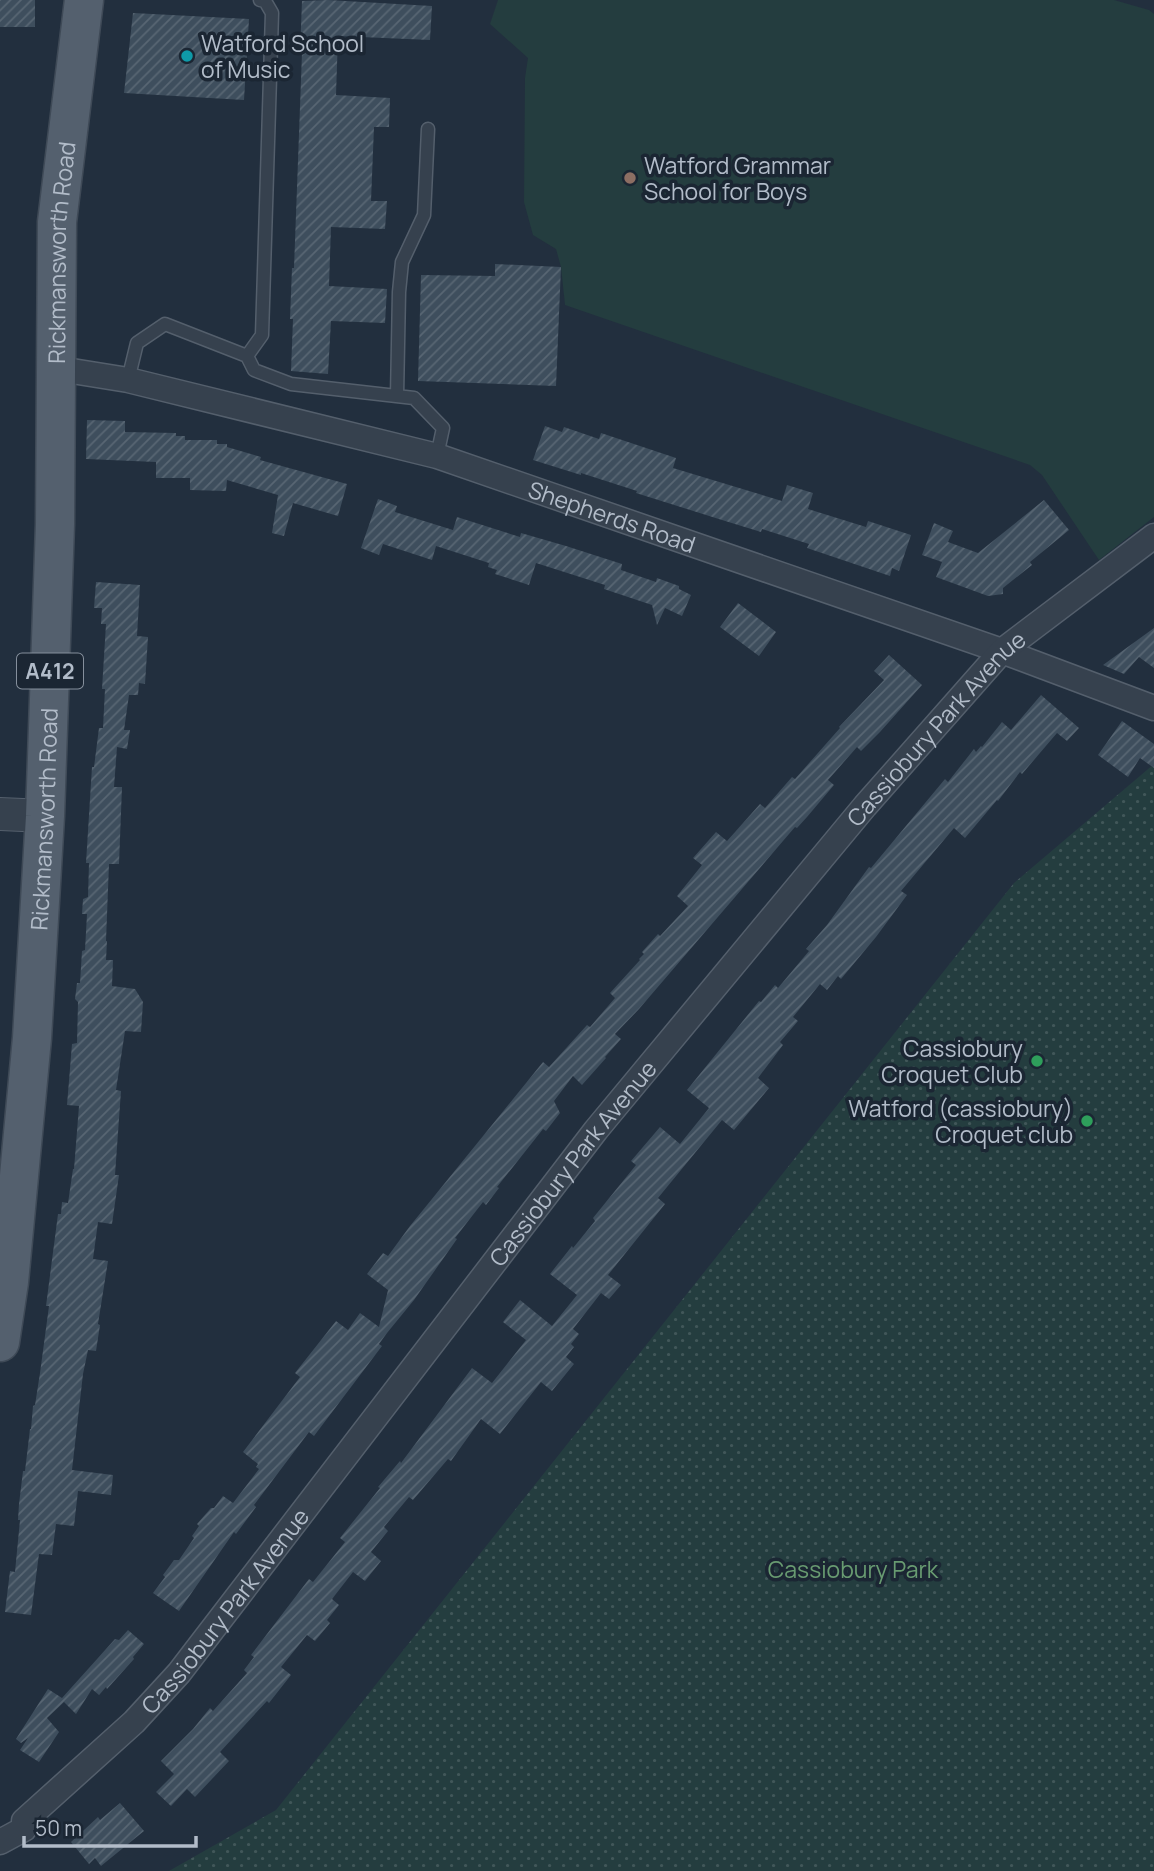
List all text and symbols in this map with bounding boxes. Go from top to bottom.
place label: Watford School of Music [201,27,364,85]
marker: Watford School of Music [179,48,195,64]
street label: Rickmansworth Road [40,140,83,364]
place label: Watford Grammar School for Boys [644,149,831,207]
marker: Watford Grammar School for Boys [622,170,638,186]
street label: Shepherds Road [524,473,700,560]
street label: Cassiobury Park Avenue [839,623,1032,833]
road number: A412 [17,654,83,688]
street label: Rickmansworth Road [22,707,65,931]
place label: Cassiobury Croquet Club [881,1032,1023,1090]
street label: Cassiobury Park Avenue [481,1053,664,1272]
marker: Cassiobury Croquet Club [1029,1053,1045,1069]
place label: Watford (cassiobury) Croquet club [848,1092,1073,1150]
marker: Watford (cassiobury) Croquet club [1079,1113,1095,1129]
street label: Cassiobury Park Avenue [134,1501,316,1720]
park label: Cassiobury Park [768,1553,939,1585]
scale bar [24,1804,196,1848]
text: 50 m [35,1814,82,1842]

